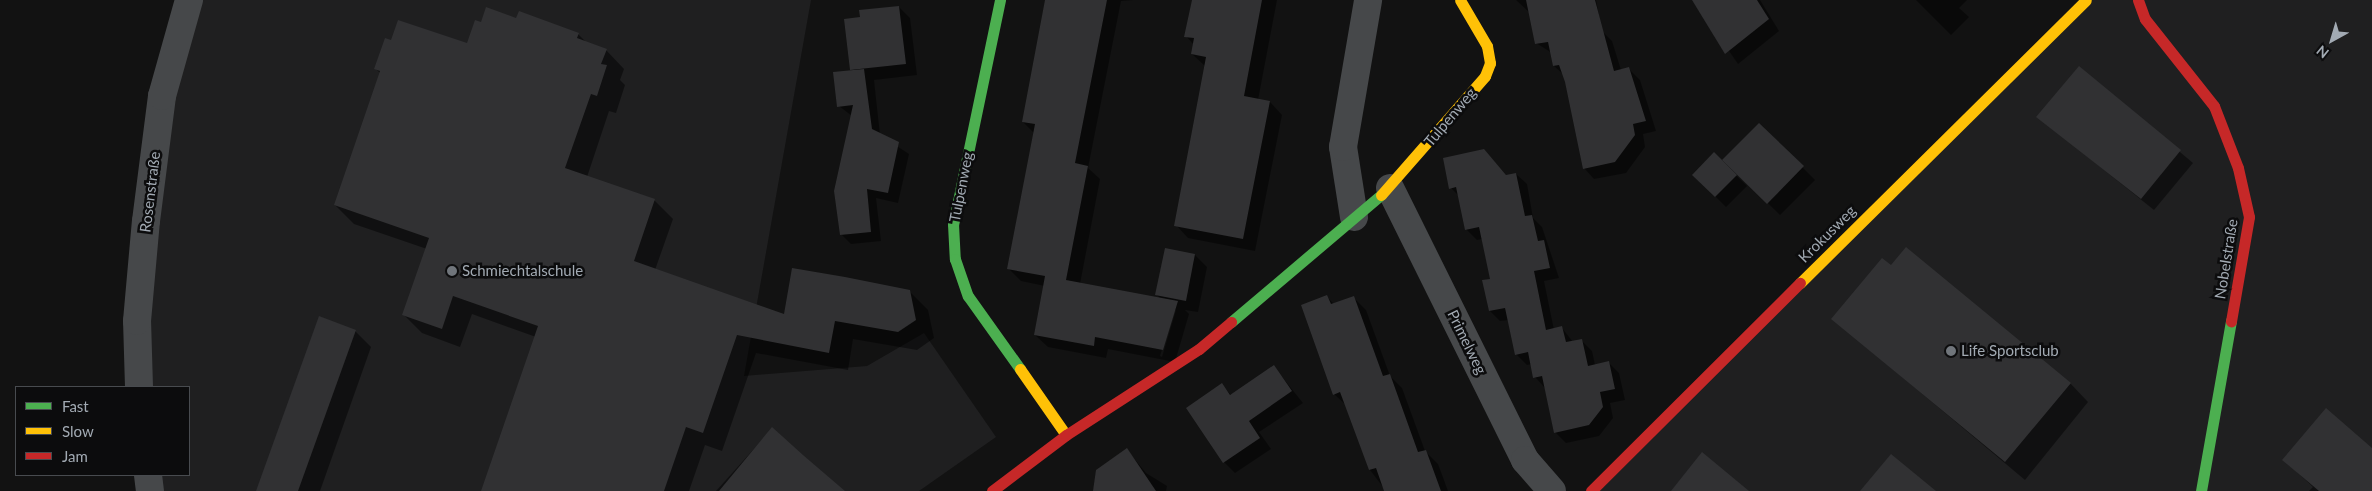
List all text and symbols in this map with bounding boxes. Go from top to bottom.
north arrow [2307,15,2357,65]
text: N [2313,42,2332,62]
street label: Tulpenweg [1420,84,1480,150]
street label: Rosenstraße [136,150,164,234]
street label: Tulpenweg [945,150,977,224]
street label: Krokusweg [1795,202,1859,266]
street label: Nobelstraße [2211,218,2241,300]
place label: Schmiechtalschule [462,262,583,280]
marker: Schmiechtalschule [446,265,458,277]
street label: Primelweg [1444,307,1490,377]
place label: Life Sportsclub [1961,342,2059,360]
marker: Life Sportsclub [1945,345,1957,357]
legend [15,386,190,476]
text: Fast [62,397,89,415]
text: Slow [62,422,94,440]
text: Jam [62,447,88,465]

